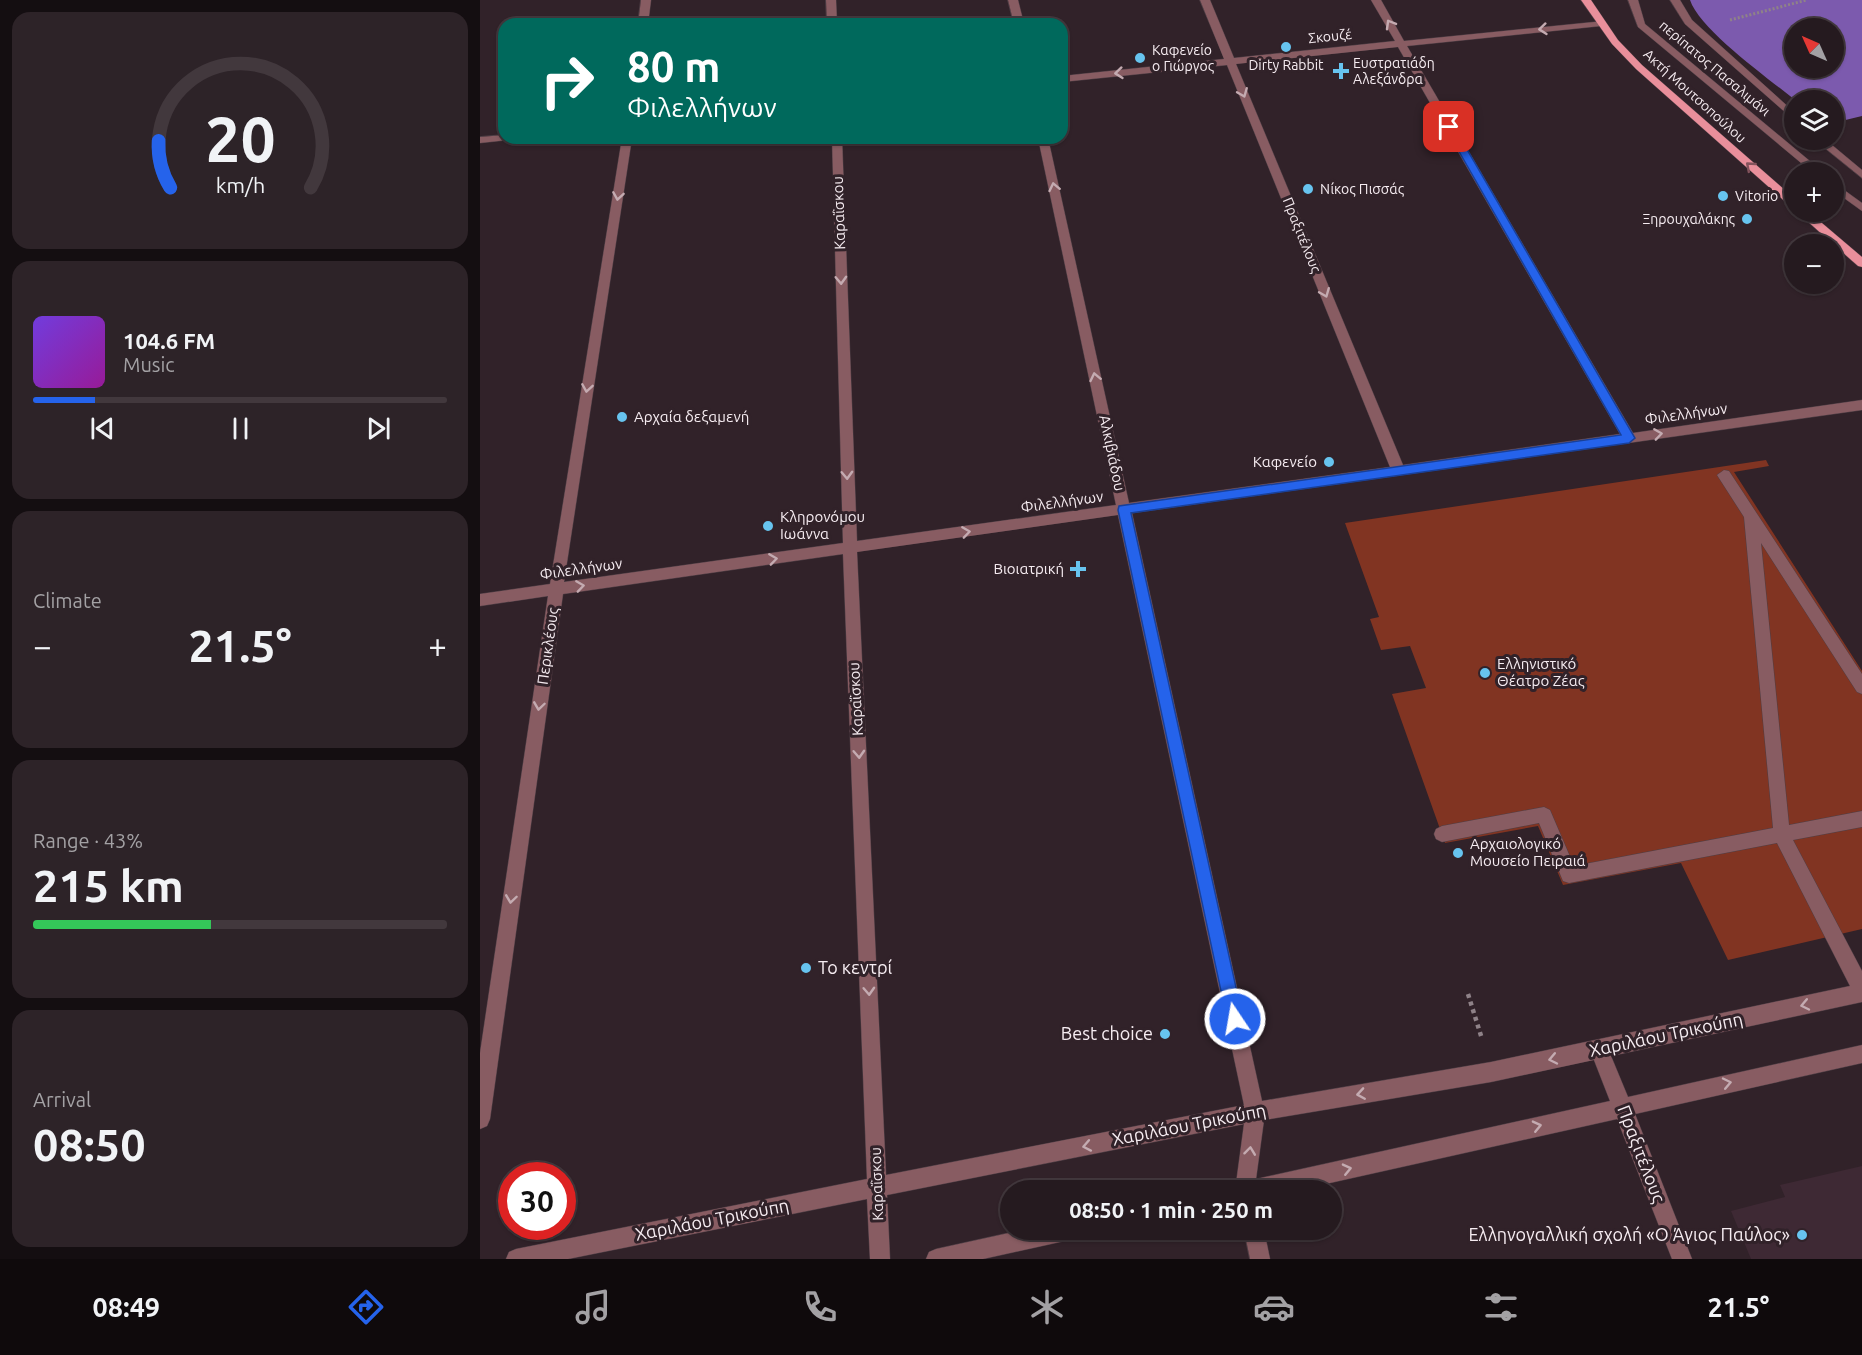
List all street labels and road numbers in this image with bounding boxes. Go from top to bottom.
street label: περίπατος Πασαλιμάνι [1656,17,1774,119]
street label: Σκουζέ [1307,26,1353,46]
street label: Ακτή Μουτσοπούλου [1641,46,1749,146]
street label: Καραΐσκου [829,176,848,250]
street label: Πραξιτέλους [1280,195,1325,276]
street label: Φιλελλήνων [1644,399,1728,428]
street label: Αλκιβιάδου [1096,413,1129,492]
street label: Φιλελλήνων [1020,487,1104,516]
street label: Φιλελλήνων [539,554,623,583]
street label: Περικλέους [534,606,561,686]
street label: Καραΐσκου [845,662,866,736]
street label: Χαριλάου Τρικούπη [1587,1008,1744,1060]
street label: Χαριλάου Τρικούπη [1110,1099,1267,1149]
street label: Πραξιτέλους [1613,1102,1670,1206]
street label: Καραΐσκου [867,1147,886,1221]
street label: Χαριλάου Τρικούπη [633,1194,790,1244]

